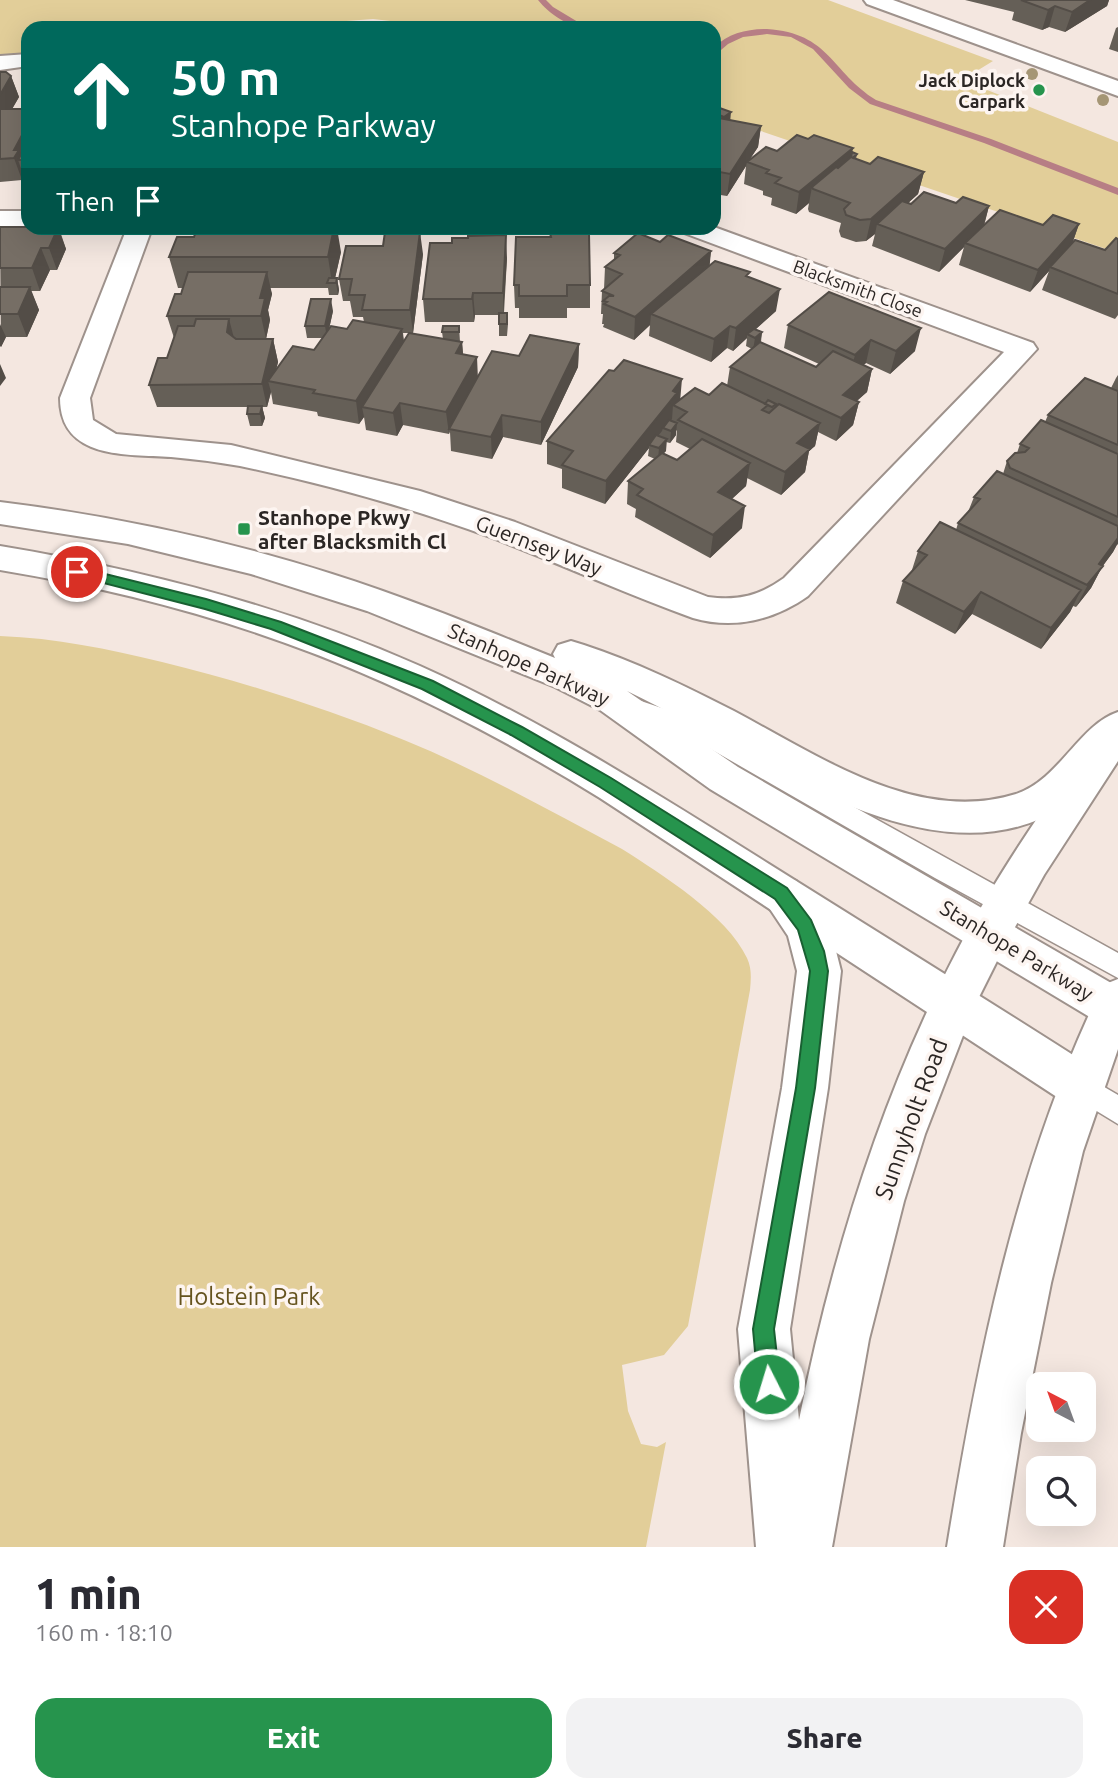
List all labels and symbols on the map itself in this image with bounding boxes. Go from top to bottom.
place label: Jack Diplock Carpark [919,70,1025,111]
marker: Jack Diplock Carpark [1031,82,1047,98]
street label: Blacksmith Close [791,255,925,321]
place label: Stanhope Pkwy after Blacksmith Cl [258,505,446,553]
street label: Guernsey Way [473,510,605,580]
marker: Stanhope Pkwy after Blacksmith Cl [236,521,252,537]
pin [47,542,107,602]
street label: Stanhope Parkway [445,618,613,710]
street label: Stanhope Parkway [936,895,1098,1005]
street label: Sunnyholt Road [869,1035,953,1203]
park label: Holstein Park [178,1283,320,1310]
position arrow [732,1347,806,1421]
north arrow [1026,1372,1096,1442]

